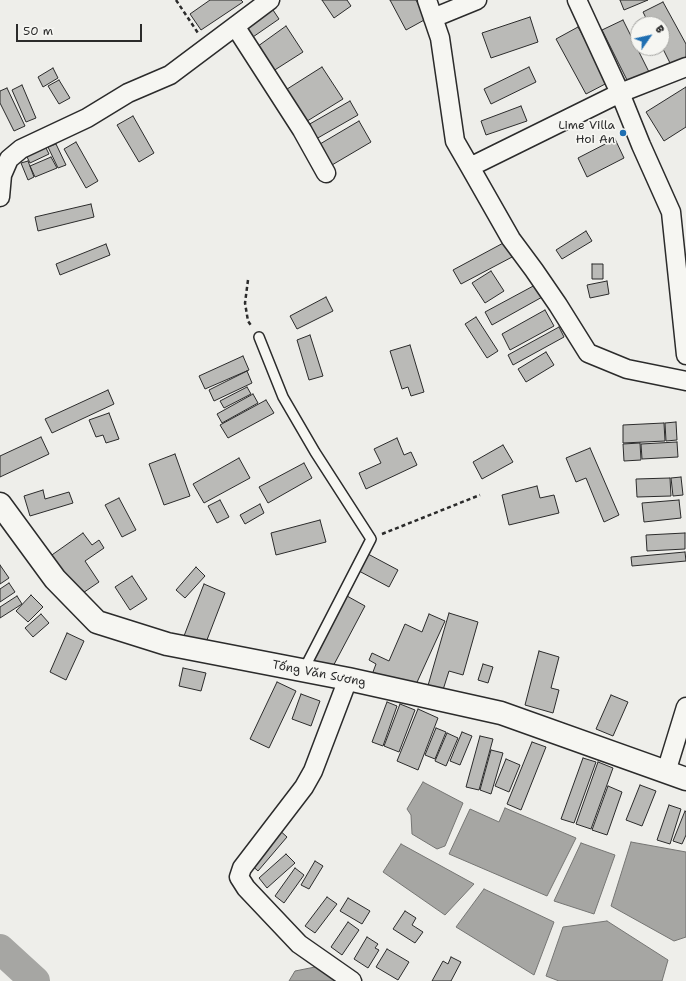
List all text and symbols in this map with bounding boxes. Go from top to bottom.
scale bar [18,16,144,42]
north arrow [630,16,670,56]
text: 50 m [23,23,53,39]
text: B [651,23,668,37]
place label: Lime Villa Hoi An [558,119,615,147]
marker: Lime Villa Hoi An [618,128,628,138]
street label: Tống Văn Sương [271,658,367,690]

